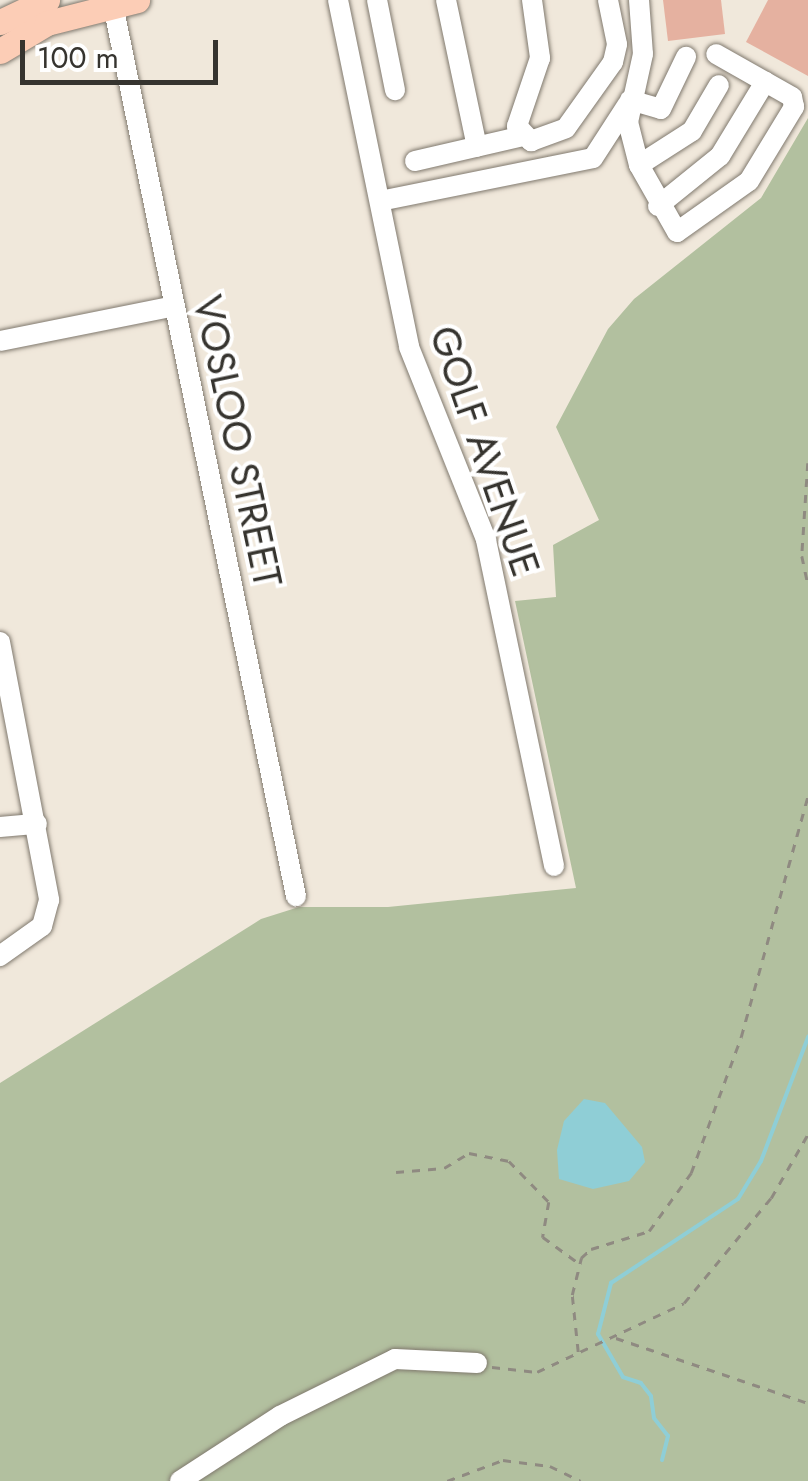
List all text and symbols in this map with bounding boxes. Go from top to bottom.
scale bar [25,20,222,82]
text: 100 m [37,36,119,79]
street label: VOSLOO STREET [184,291,292,591]
street label: GOLF AVENUE [420,320,550,582]

